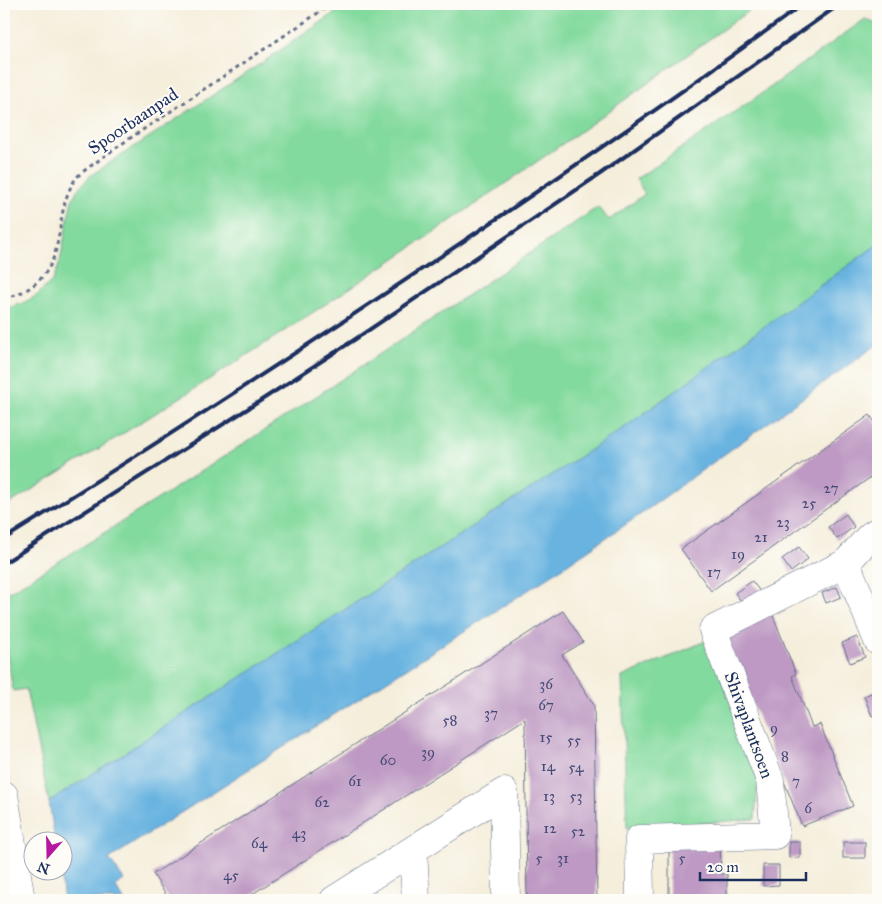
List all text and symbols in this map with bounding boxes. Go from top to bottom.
street label: Spoorbaanpad [84,83,182,159]
house number: 27 [824,479,839,497]
house number: 25 [802,494,816,512]
house number: 23 [776,513,790,531]
house number: 21 [754,528,768,546]
house number: 19 [731,545,745,563]
house number: 17 [707,563,721,581]
street label: Shivaplantsoen [720,669,779,781]
house number: 36 [539,675,554,693]
house number: 67 [538,696,554,714]
house number: 37 [484,704,498,722]
house number: 58 [443,711,457,729]
house number: 9 [770,719,778,737]
house number: 15 [540,728,552,746]
house number: 55 [567,731,581,749]
house number: 39 [421,743,435,761]
house number: 8 [781,747,789,765]
house number: 60 [380,751,396,769]
house number: 14 [541,757,556,775]
house number: 54 [569,758,584,776]
house number: 61 [348,772,362,790]
house number: 7 [792,772,800,790]
house number: 13 [543,787,555,805]
house number: 53 [570,787,582,805]
house number: 62 [314,793,330,811]
house number: 6 [804,799,813,817]
house number: 12 [543,819,557,837]
house number: 52 [571,822,586,840]
house number: 43 [292,824,306,842]
north arrow [22,832,72,882]
house number: 64 [251,834,268,852]
house number: 5 [536,849,543,867]
house number: 31 [557,849,569,867]
house number: 5 [679,849,686,867]
scale bar [700,849,806,881]
text: N [35,858,52,878]
text: 20 m [707,858,739,876]
house number: 45 [223,866,239,884]

